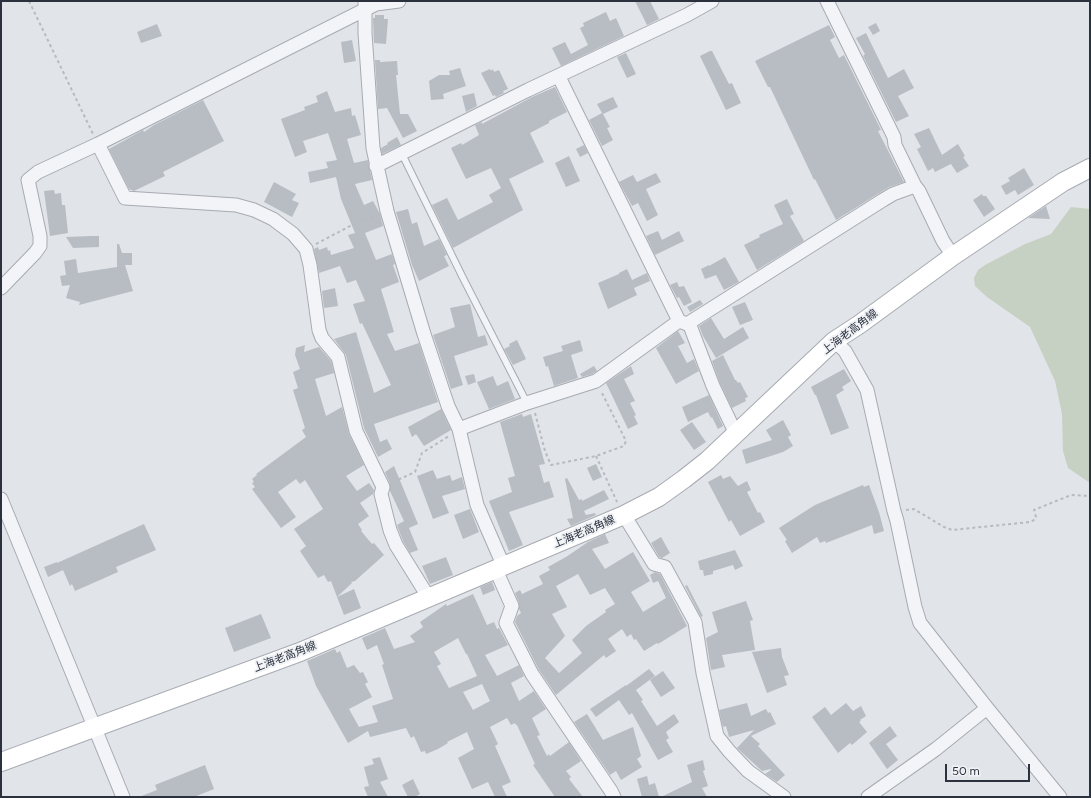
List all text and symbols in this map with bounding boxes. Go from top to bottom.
street label: 上海老高角線 [820,307,880,357]
street label: 上海老高角線 [551,513,617,551]
street label: 上海老高角線 [252,639,318,675]
scale bar [947,756,1032,782]
text: 50 m [952,764,980,778]

